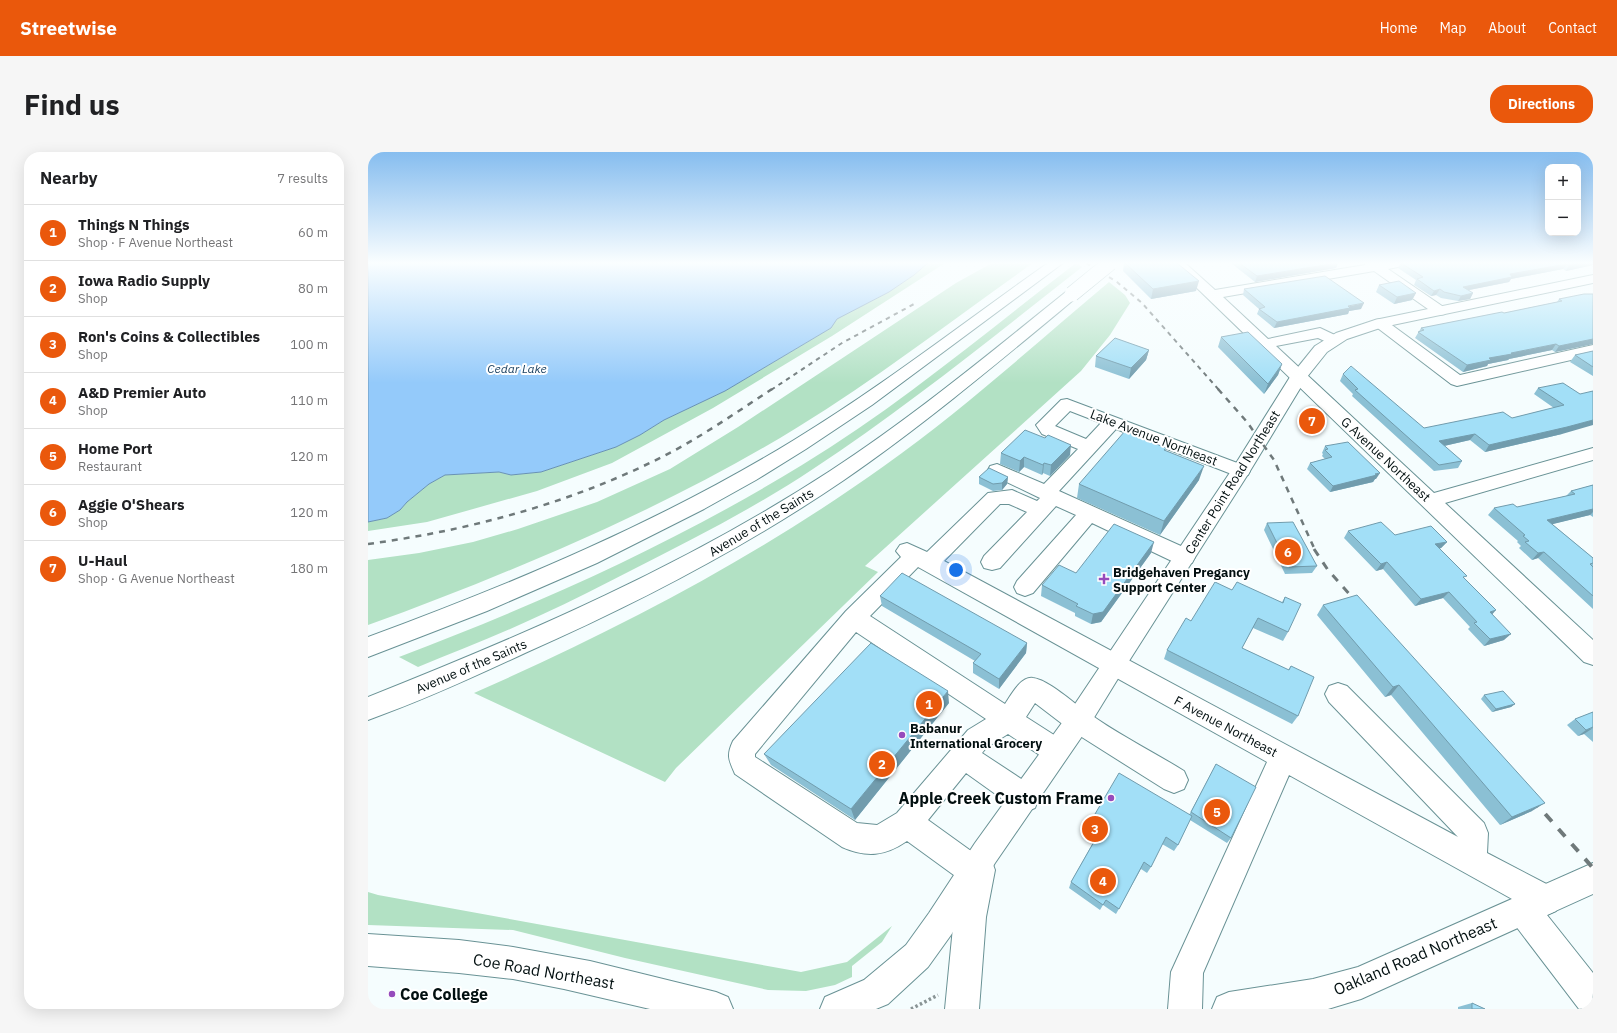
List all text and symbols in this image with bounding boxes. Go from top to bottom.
text: Streetwise [20,16,117,40]
text: Home [1380,19,1417,37]
text: Map [1439,19,1466,37]
text: About [1488,19,1526,37]
text: Contact [1548,19,1597,37]
button: Directions [1490,85,1593,123]
text: Find us [24,86,120,123]
map controls [1545,164,1581,236]
button: + [1545,164,1581,200]
text: Nearby [40,167,98,189]
text: 7 results [277,170,328,187]
button: − [1545,200,1581,236]
text: Things N Things [78,215,189,234]
text: 1 [49,224,57,241]
text: 60 m [298,224,328,241]
text: Shop · F Avenue Northeast [78,234,233,251]
text: Iowa Radio Supply [78,271,210,290]
text: 2 [49,280,57,297]
text: 80 m [298,280,328,297]
text: Shop [78,290,108,307]
text: Ron's Coins & Collectibles [78,327,260,346]
text: 3 [49,336,57,353]
text: 100 m [290,336,328,353]
text: Shop [78,346,108,363]
water label: Cedar Lake [487,361,547,376]
text: A&D Premier Auto [78,383,206,402]
text: 4 [49,392,57,409]
text: 110 m [290,392,328,409]
text: Shop [78,402,108,419]
street label: Lake Avenue Northeast [1088,405,1220,470]
pin: 7 [1299,406,1325,436]
street label: Center Point Road Northeast [1181,407,1284,557]
street label: G Avenue Northeast [1337,413,1434,505]
text: Home Port [78,439,153,458]
text: 5 [49,448,57,465]
text: 120 m [290,448,328,465]
text: Restaurant [78,458,142,475]
street label: Avenue of the Saints [706,484,817,560]
text: Aggie O'Shears [78,495,185,514]
text: 6 [49,504,57,521]
text: 120 m [290,504,328,521]
text: Shop [78,514,108,531]
pin: 6 [1275,537,1301,567]
text: U-Haul [78,551,127,570]
text: 7 [49,560,57,577]
text: 180 m [290,560,328,577]
your location [946,560,966,580]
place label: Bridgehaven Pregancy Support Center [1113,564,1250,596]
text: Shop · G Avenue Northeast [78,570,235,587]
marker: Bridgehaven Pregancy Support Center [1098,573,1110,585]
street label: Avenue of the Saints [413,635,529,698]
pin: 1 [916,689,942,719]
street label: F Avenue Northeast [1171,692,1280,761]
place label: Babanur International Grocery [910,720,1042,752]
marker: Babanur International Grocery [897,730,907,740]
pin: 2 [869,749,895,779]
place label: Apple Creek Custom Frame [899,788,1103,808]
marker: Apple Creek Custom Frame [1106,793,1116,803]
pin: 5 [1204,797,1230,827]
pin: 3 [1082,814,1108,844]
pin: 4 [1090,866,1116,896]
street label: Oakland Road Northeast [1330,913,1500,999]
street label: Coe Road Northeast [472,949,616,993]
place label: Coe College [400,984,488,1004]
marker: Coe College [387,989,397,999]

